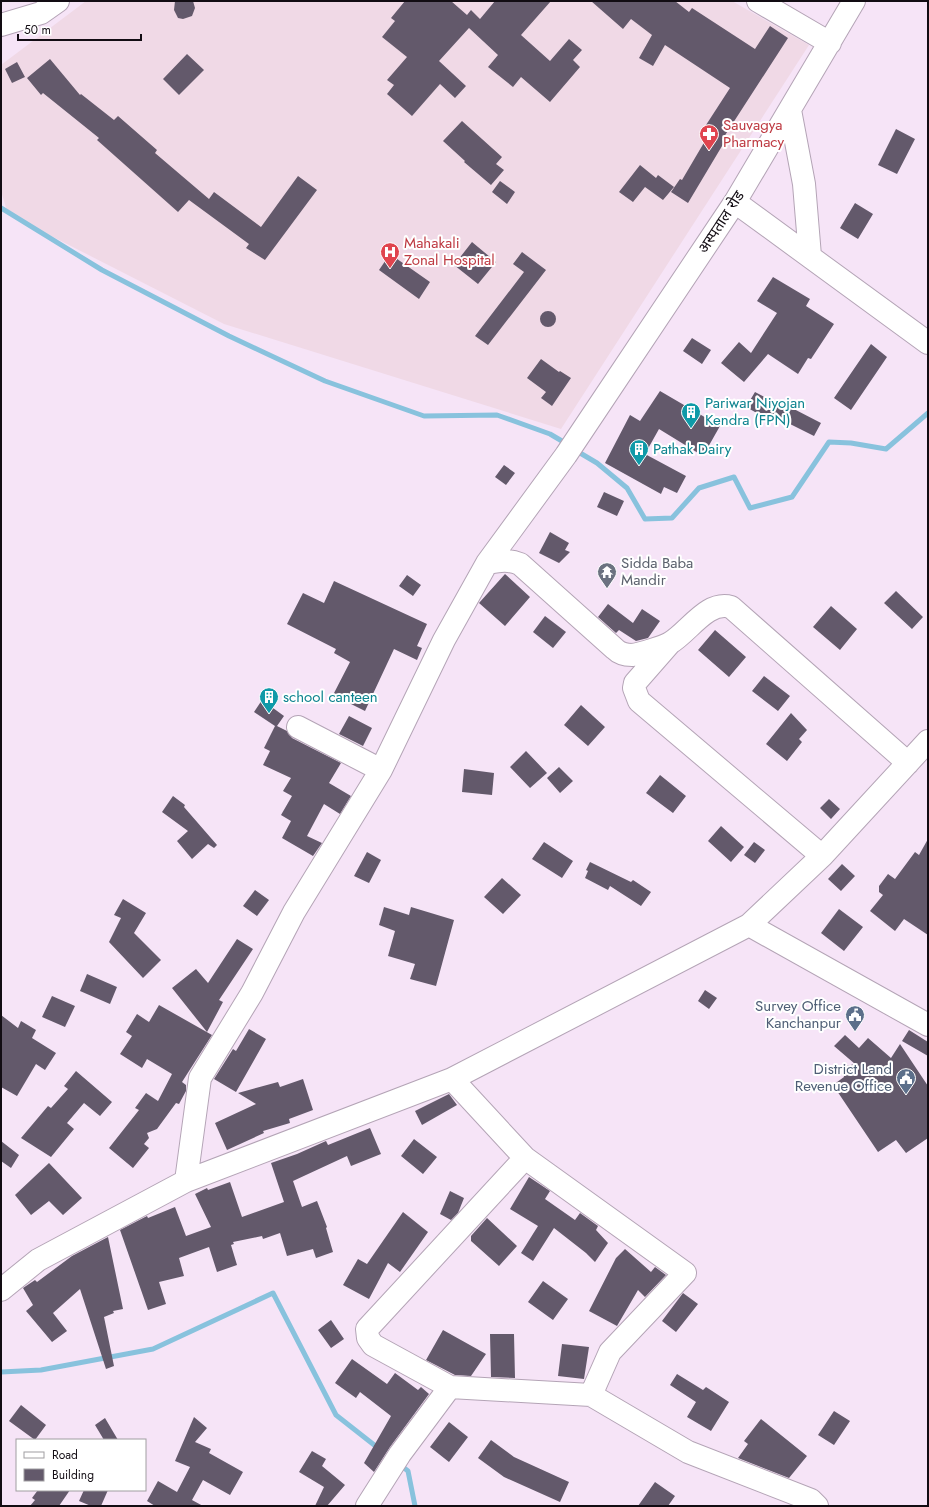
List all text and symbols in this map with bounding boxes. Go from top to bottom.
scale bar [18,16,141,42]
text: 50 m [24,21,51,39]
place label: Sauvagya Pharmacy [723,114,785,153]
pharmacy icon: Sauvagya Pharmacy [698,123,720,151]
street label: अस्पताल रोड [692,185,750,258]
place label: Mahakali Zonal Hospital [404,232,495,271]
hospital icon: Mahakali Zonal Hospital [379,241,401,269]
place label: Pariwar Niyojan Kendra (FPN) [705,392,805,431]
building icon: Pariwar Niyojan Kendra (FPN) [680,401,702,429]
building icon: Pathak Dairy [628,438,650,466]
place label: Pathak Dairy [653,438,732,460]
place label: Sidda Baba Mandir [621,552,693,591]
temple icon: Sidda Baba Mandir [596,561,618,589]
building icon: school canteen [258,686,280,714]
place label: school canteen [283,686,378,708]
place label: Survey Office Kanchanpur [755,995,842,1034]
public building icon: Survey Office Kanchanpur [844,1004,866,1032]
place label: District Land Revenue Office [795,1058,892,1097]
public building icon: District Land Revenue Office [895,1067,917,1095]
legend [16,1439,146,1491]
text: Road [52,1446,78,1464]
text: Building [52,1466,94,1484]

